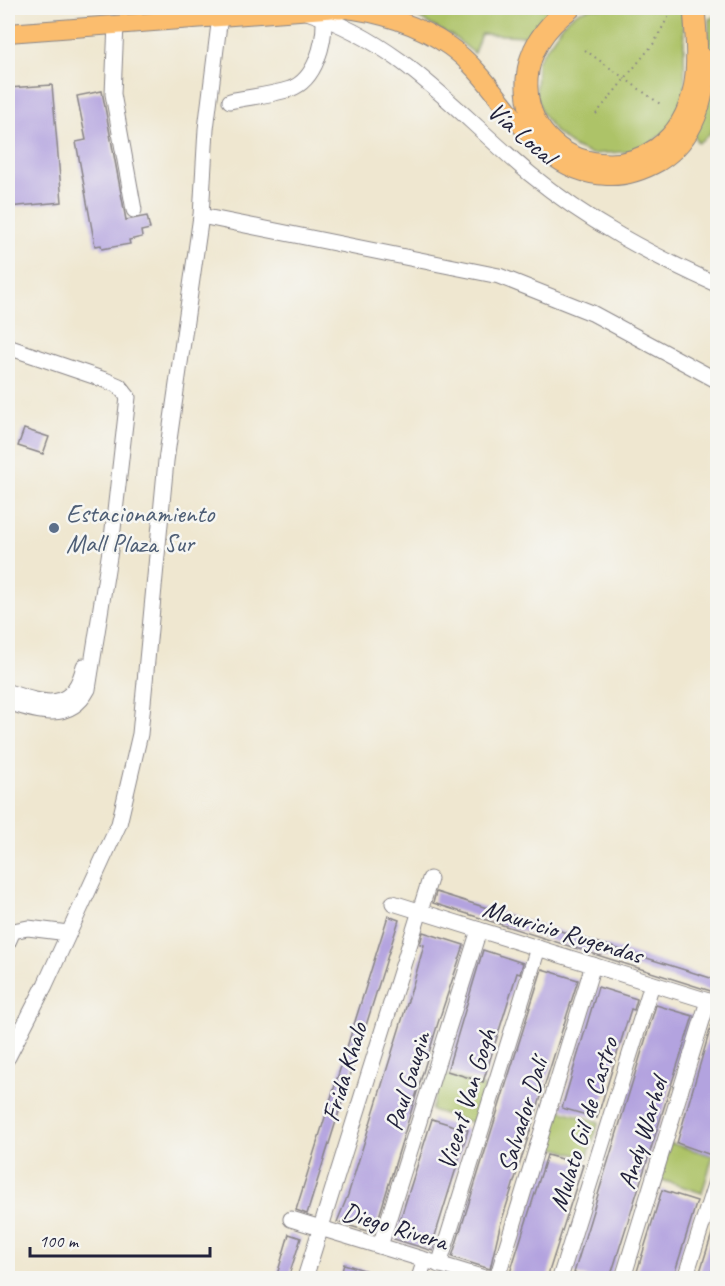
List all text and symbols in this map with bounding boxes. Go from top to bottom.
street label: Vía Local [481,95,566,175]
place label: Estacionamiento Mall Plaza Sur [66,497,216,560]
marker: Estacionamiento Mall Plaza Sur [47,521,61,535]
street label: Mauricio Rugendas [479,892,649,972]
street label: Frida Khalo [314,1017,376,1126]
street label: Vicent Van Gogh [429,1024,504,1174]
street label: Paul Gaugin [377,1026,439,1135]
street label: Mulato Gil de Castro [541,1032,626,1215]
street label: Salvador Dalí [489,1049,557,1176]
street label: Andy Warhol [610,1069,676,1193]
street label: Diego Rivera [338,1195,454,1259]
scale bar [30,1220,210,1258]
text: 100 m [39,1230,80,1252]

